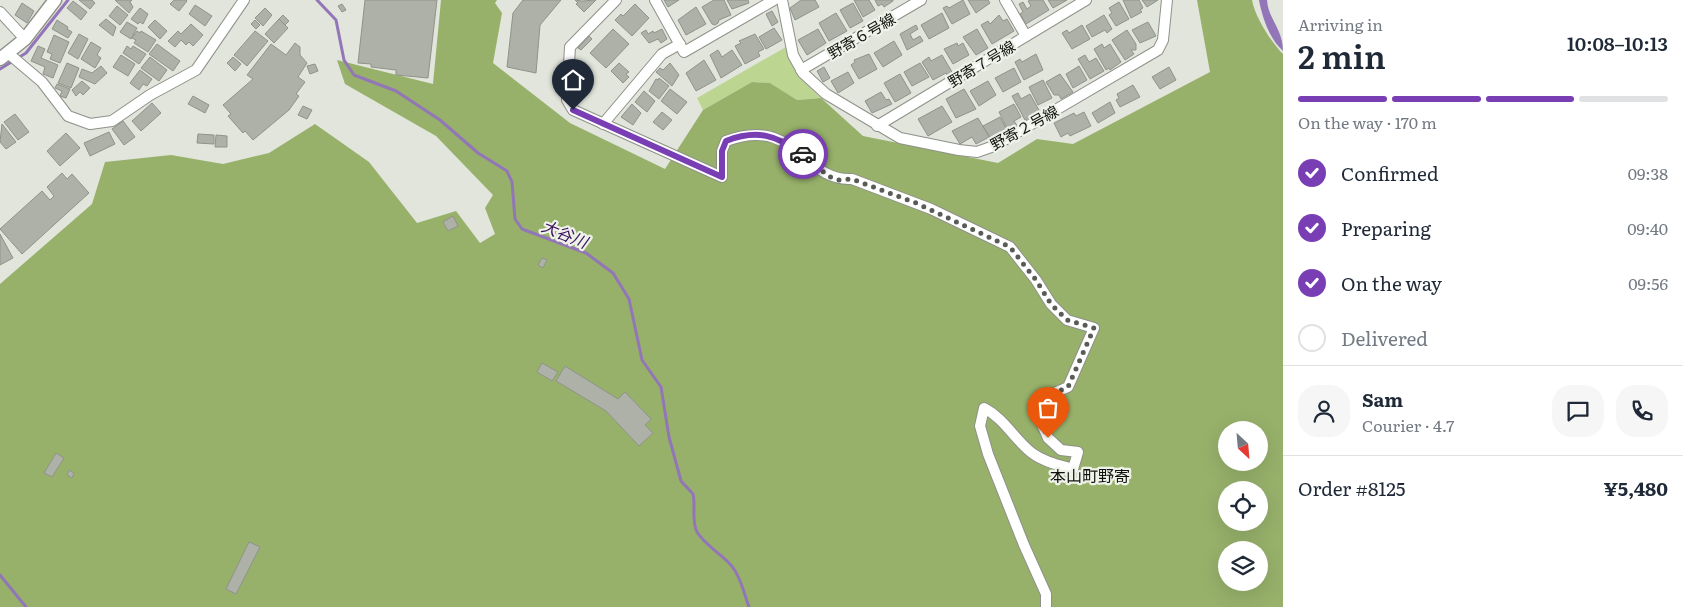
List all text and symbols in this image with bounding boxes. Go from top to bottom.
street label: 野寄６号線 [823,6,899,64]
text: Arriving in [1298,12,1383,36]
text: 10:08–10:13 [1567,29,1668,57]
text: 2 min [1298,31,1386,79]
street label: 野寄７号線 [943,34,1019,92]
pin [552,59,594,110]
icon: home [559,66,587,94]
street label: 野寄２号線 [986,99,1062,155]
text: On the way · 170 m [1298,110,1437,134]
courier [778,129,828,179]
icon: car [789,140,817,168]
icon: check [1298,159,1326,187]
text: Confirmed [1341,159,1439,187]
text: 09:38 [1628,161,1668,185]
water label: 大谷川 [538,213,594,254]
icon: check [1298,214,1326,242]
text: Preparing [1341,214,1431,242]
text: 09:40 [1627,216,1668,240]
icon: check [1298,269,1326,297]
text: On the way [1341,269,1442,297]
text: 09:56 [1628,271,1668,295]
text: Delivered [1341,324,1428,352]
button: person [1298,385,1350,437]
text: Sam [1362,385,1403,413]
button: chat [1552,385,1604,437]
button: phone [1616,385,1668,437]
pin [1027,387,1069,438]
icon: bag [1034,394,1062,422]
text: Courier · 4.7 [1362,413,1454,437]
north arrow [1218,421,1268,471]
map controls [1218,421,1268,591]
district label: 本山町野寄 [1050,463,1130,487]
text: Order #8125 [1298,474,1405,502]
text: ¥5,480 [1604,474,1668,502]
button: locate [1218,481,1268,531]
button: layers [1218,541,1268,591]

